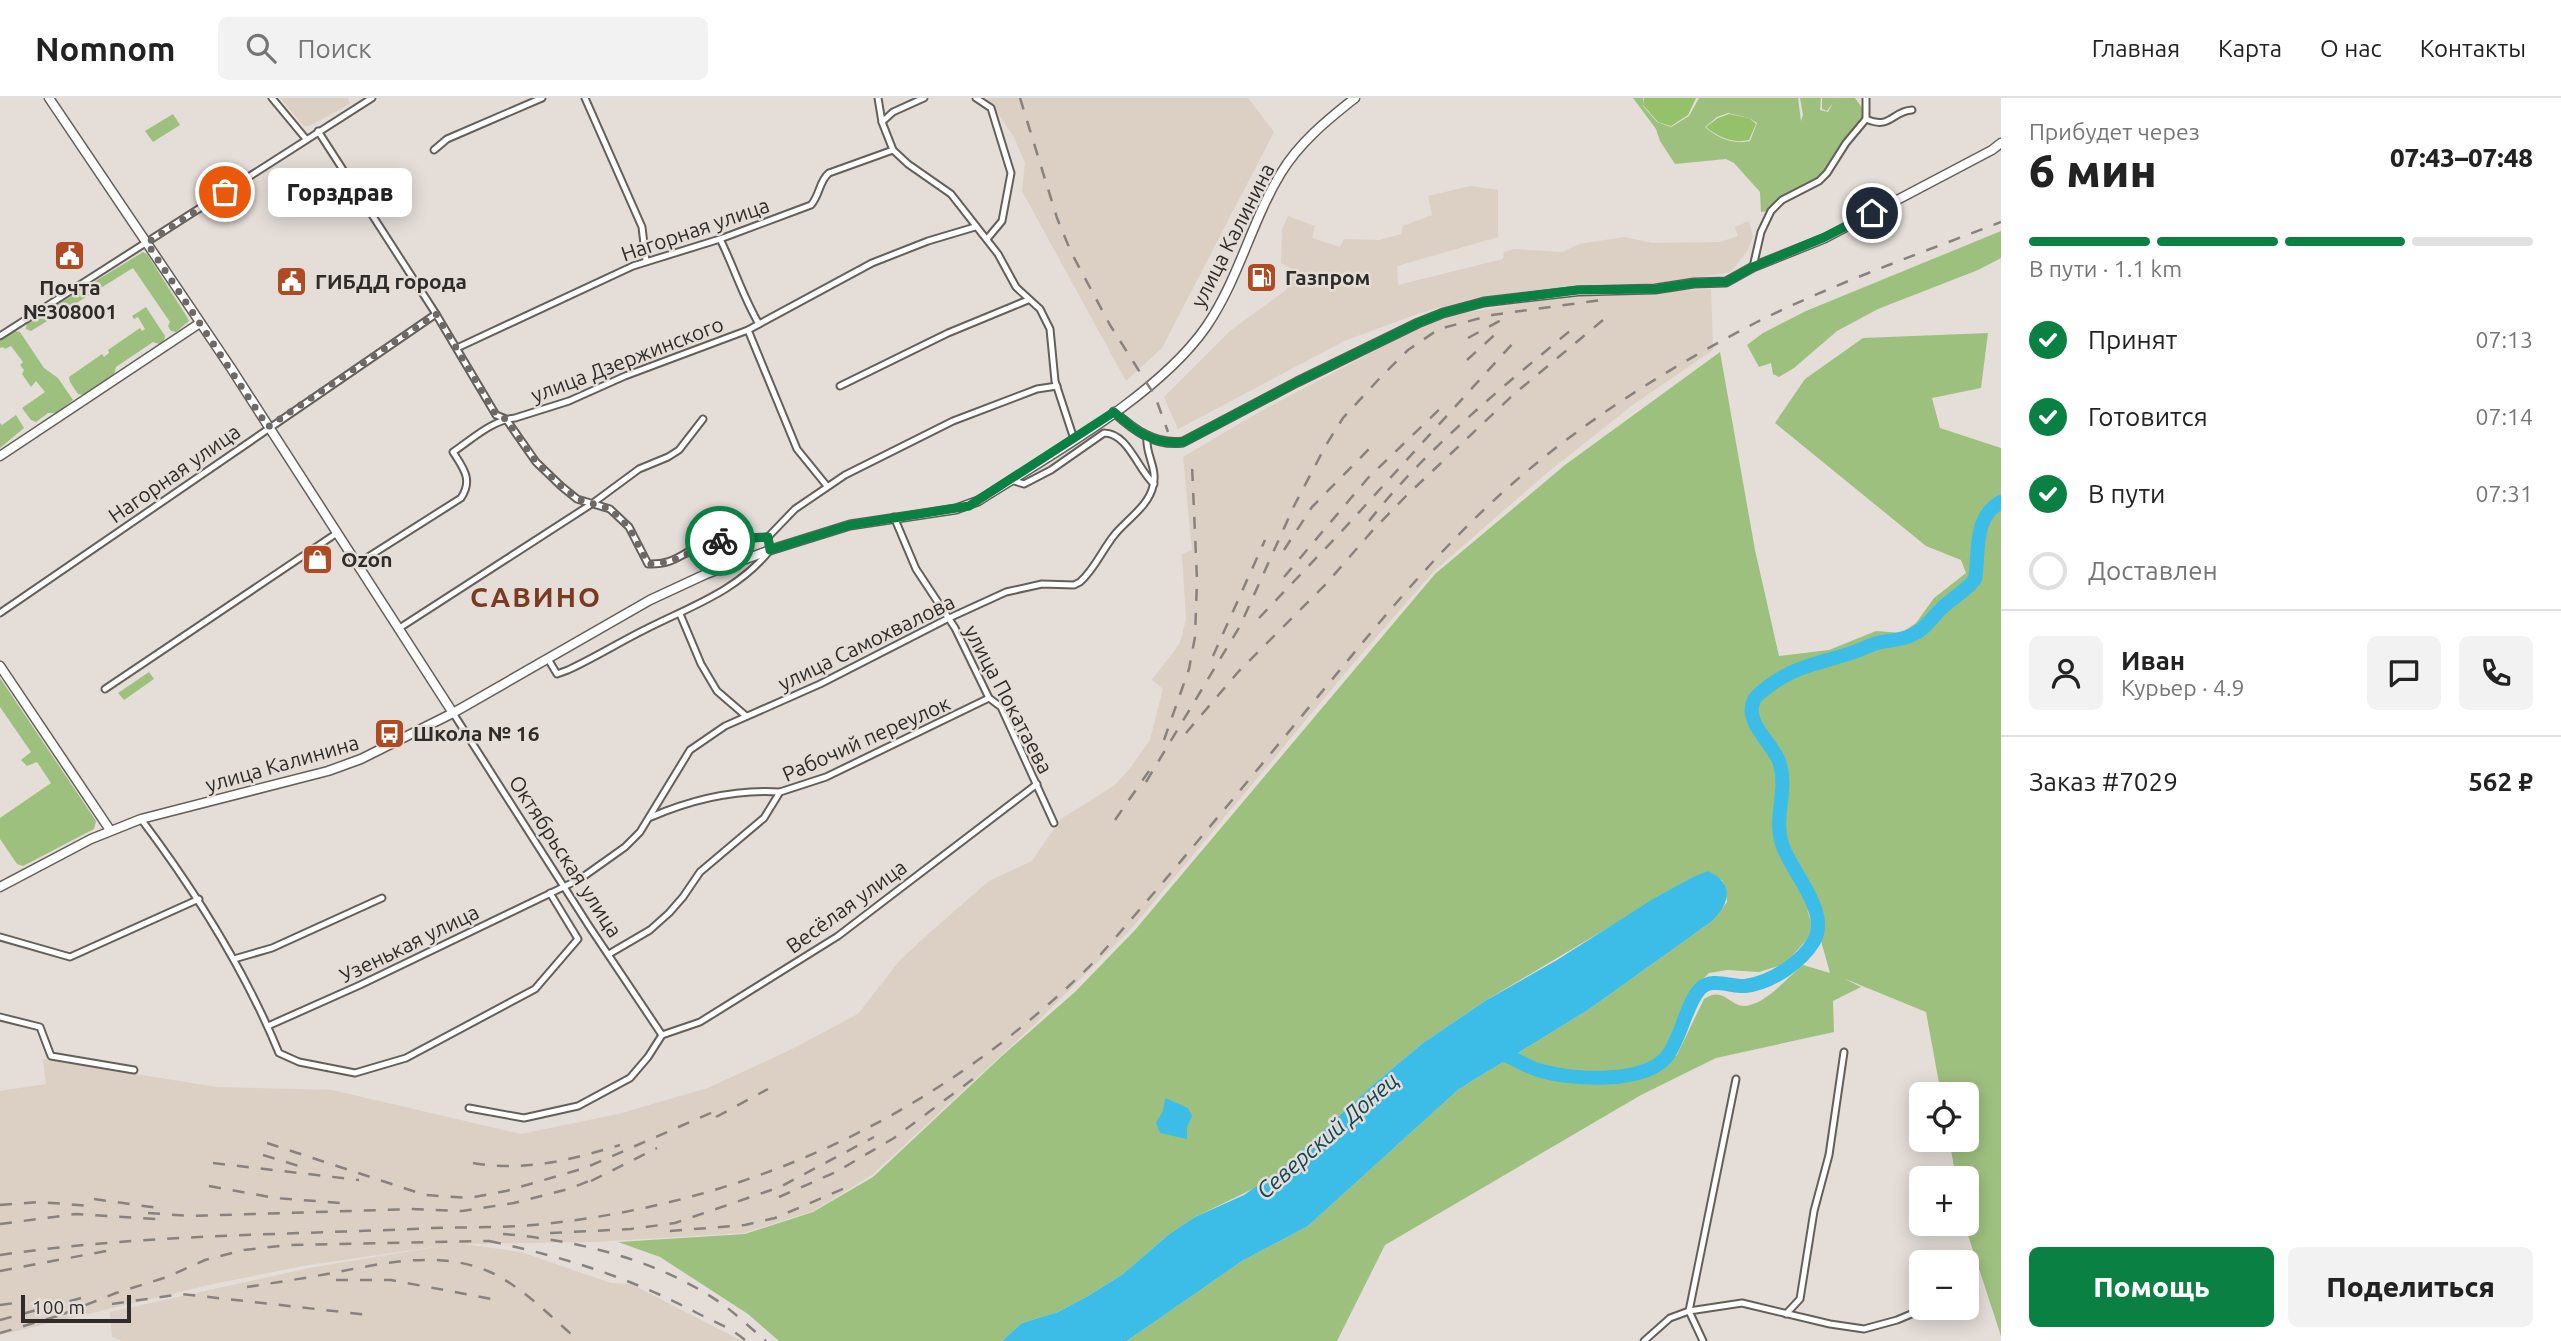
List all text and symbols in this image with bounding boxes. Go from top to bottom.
search box [218,17,708,80]
icon: search [242,29,280,67]
text: Nomnom [35,30,176,67]
text: Поиск [298,34,372,63]
text: Главная [2092,35,2180,62]
text: Карта [2218,35,2282,62]
text: О нас [2320,35,2382,62]
text: Контакты [2420,35,2526,62]
text: Прибудет через [2029,119,2200,144]
text: 07:43–07:48 [2390,143,2533,172]
text: 6 мин [2029,144,2157,196]
street label: улица Калинина [1185,159,1279,311]
pin [195,162,255,222]
callout: Горздрав [267,168,410,217]
icon: bag [206,173,244,211]
text: Горздрав [286,180,394,205]
pin [1842,183,1902,243]
street label: Нагорная улица [618,192,772,266]
icon: home [1853,194,1891,232]
public building icon: Почта №308001 [53,238,87,272]
text: В пути · 1.1 km [2029,256,2182,281]
fuel station icon: Газпром [1245,260,1279,294]
public building icon: ГИБДД города [275,264,309,298]
place label: Газпром [1285,265,1370,289]
place label: ГИБДД города [315,269,467,293]
place label: Почта №308001 [23,275,117,323]
street label: улица Дзержинского [527,311,727,407]
icon: check [2029,321,2067,359]
text: Принят [2088,325,2177,354]
text: 07:13 [2475,327,2533,352]
icon: check [2029,398,2067,436]
text: Готовится [2088,402,2208,431]
text: 07:14 [2475,404,2533,429]
street label: Нагорная улица [104,419,244,527]
icon: check [2029,475,2067,513]
text: В пути [2088,479,2165,508]
text: 07:31 [2475,481,2533,506]
courier [685,506,755,576]
icon: bike [701,522,739,560]
shop icon: Ozon [301,542,335,576]
place label: Ozon [341,547,392,571]
text: Доставлен [2088,556,2218,585]
district label: САВИНО [470,581,602,612]
street label: улица Самохвалова [774,589,958,695]
street label: улица Покатаева [960,621,1058,777]
button: person [2029,636,2103,710]
button: chat [2367,636,2441,710]
button: phone [2459,636,2533,710]
text: Иван [2121,646,2185,675]
text: Курьер · 4.9 [2121,675,2245,700]
street label: Рабочий переулок [778,690,954,786]
bus stop icon: Школа № 16 [373,716,407,750]
place label: Школа № 16 [413,721,540,745]
street label: улица Калинина [203,730,361,796]
text: Заказ #7029 [2029,767,2178,796]
text: 562 ₽ [2468,767,2533,796]
street label: Октябрьская улица [505,771,627,941]
street label: Весёлая улица [781,854,911,958]
street label: Узенькая улица [336,899,482,987]
water label: Северский Донец [1251,1067,1403,1203]
map controls [1909,1082,1979,1320]
button: locate [1909,1082,1979,1152]
button: + [1909,1166,1979,1236]
button: Помощь [2029,1247,2274,1327]
button: Поделиться [2288,1247,2533,1327]
button: − [1909,1250,1979,1320]
scale bar [21,1292,131,1324]
text: 100 m [32,1296,85,1318]

